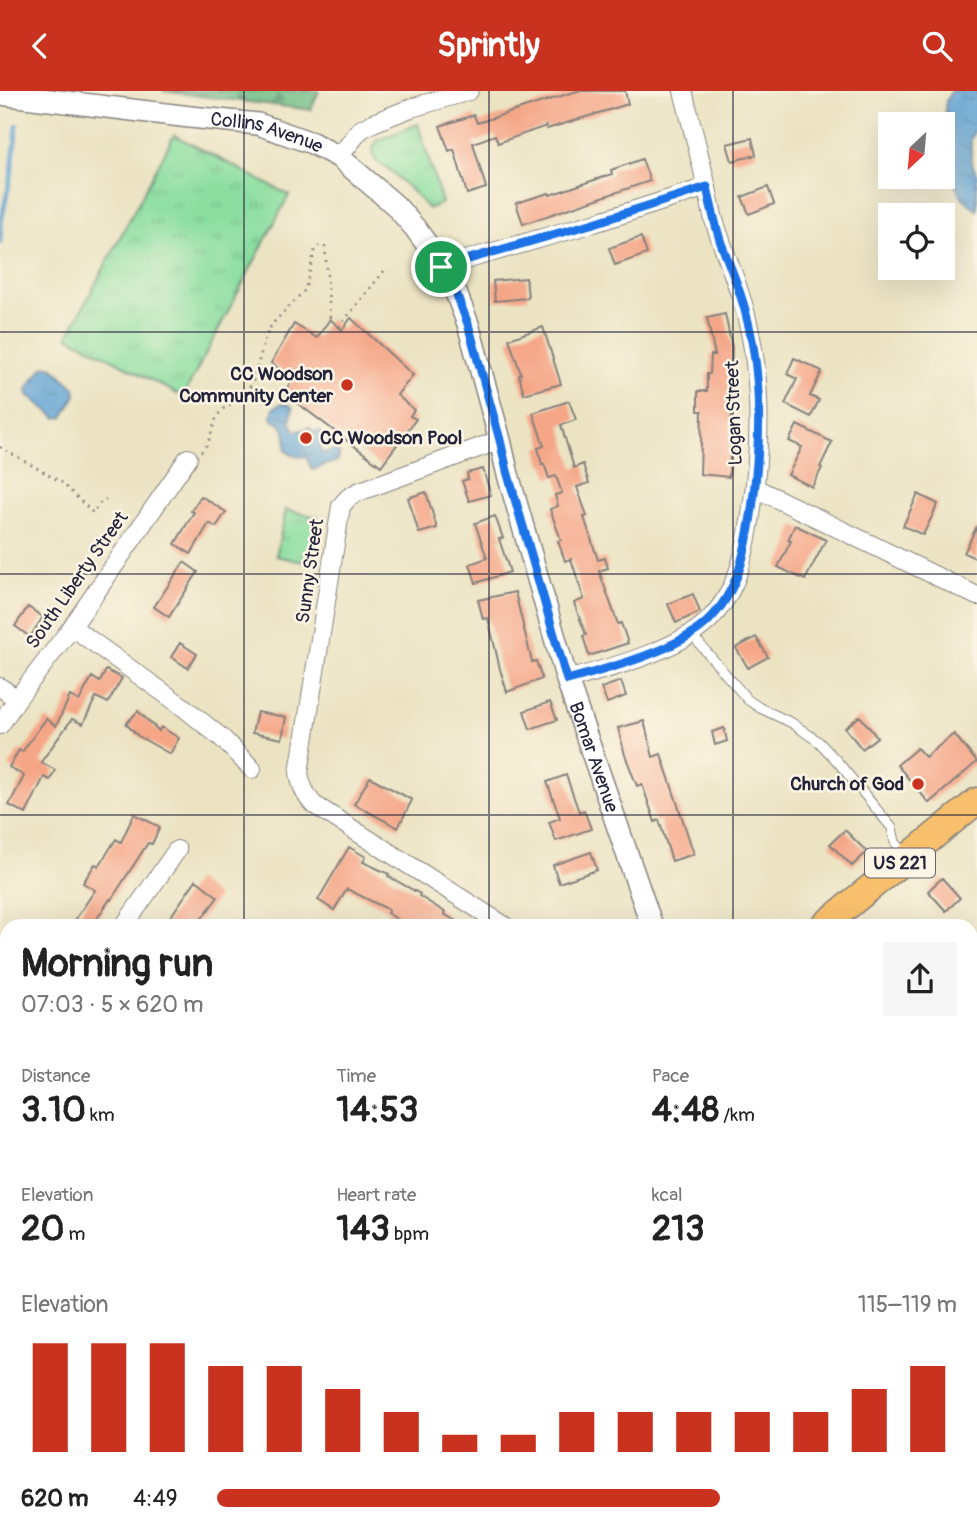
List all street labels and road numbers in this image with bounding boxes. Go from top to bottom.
street label: Collins Avenue [209,107,328,159]
street label: Logan Street [720,360,748,466]
street label: South Liberty Street [21,506,134,653]
street label: Sunny Street [291,517,329,625]
street label: Bomar Avenue [563,699,624,816]
road number: US 221 [865,849,935,877]

